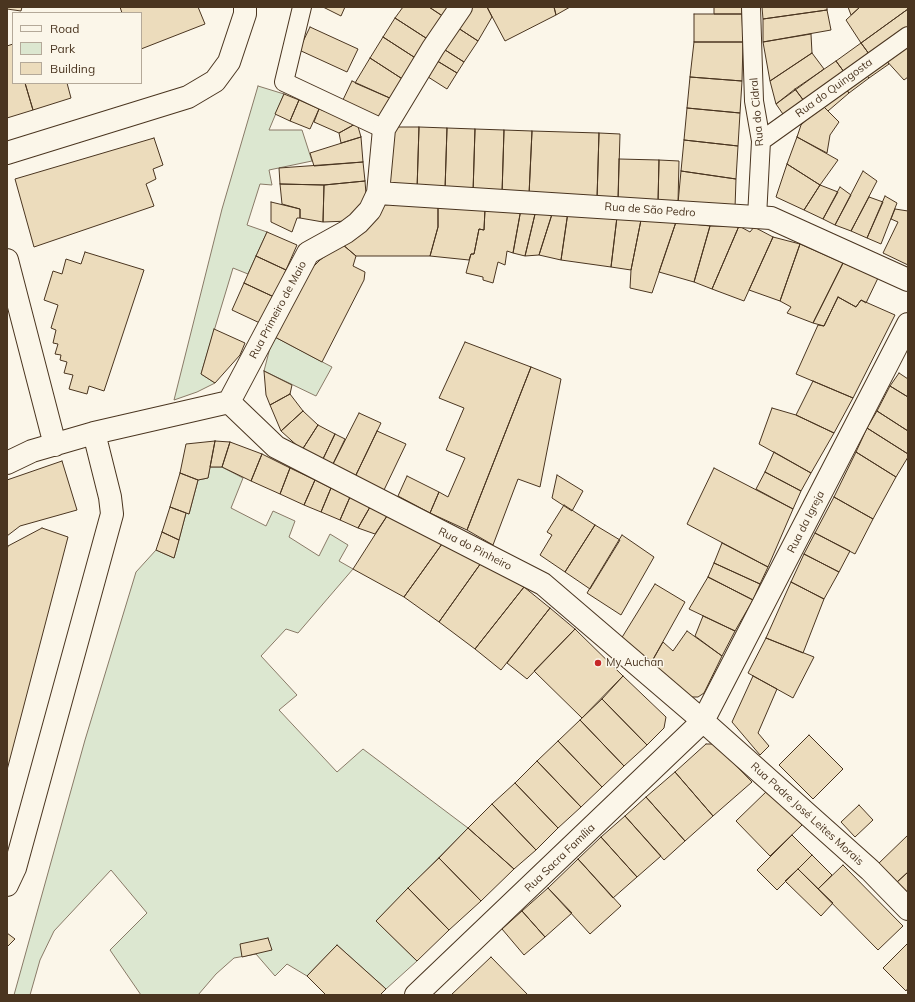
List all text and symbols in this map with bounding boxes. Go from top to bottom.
legend [12,12,142,84]
text: Road [50,21,79,36]
text: Park [50,41,75,56]
street label: Rua do Quingosta [793,56,875,120]
text: Building [50,61,95,76]
street label: Rua do Cidral [747,77,767,147]
street label: Rua de São Pedro [604,200,696,220]
street label: Rua Primeiro de Maio [247,259,309,361]
street label: Rua da Igreja [785,489,827,555]
street label: Rua do Pinheiro [436,525,514,573]
place label: My Auchan [606,656,664,670]
marker: My Auchan [593,658,603,668]
street label: Rua Padre José Leites Morais [748,760,866,868]
street label: Rua Sacra Família [522,821,598,895]

